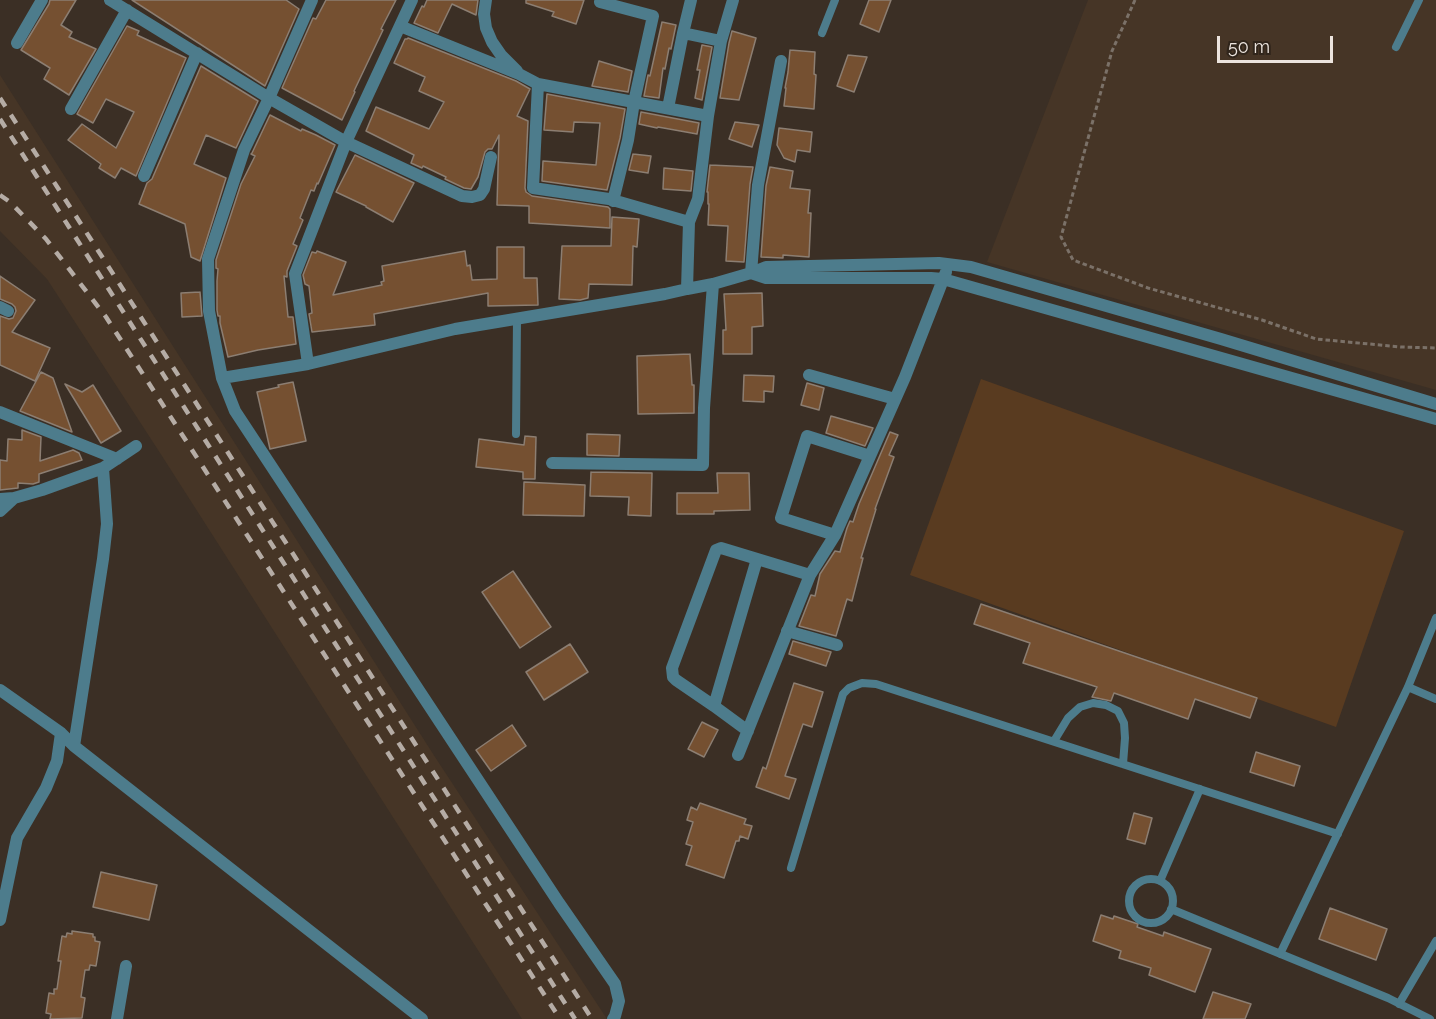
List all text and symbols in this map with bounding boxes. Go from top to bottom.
scale bar [1220,24,1336,62]
text: 50 m [1228,36,1270,57]

